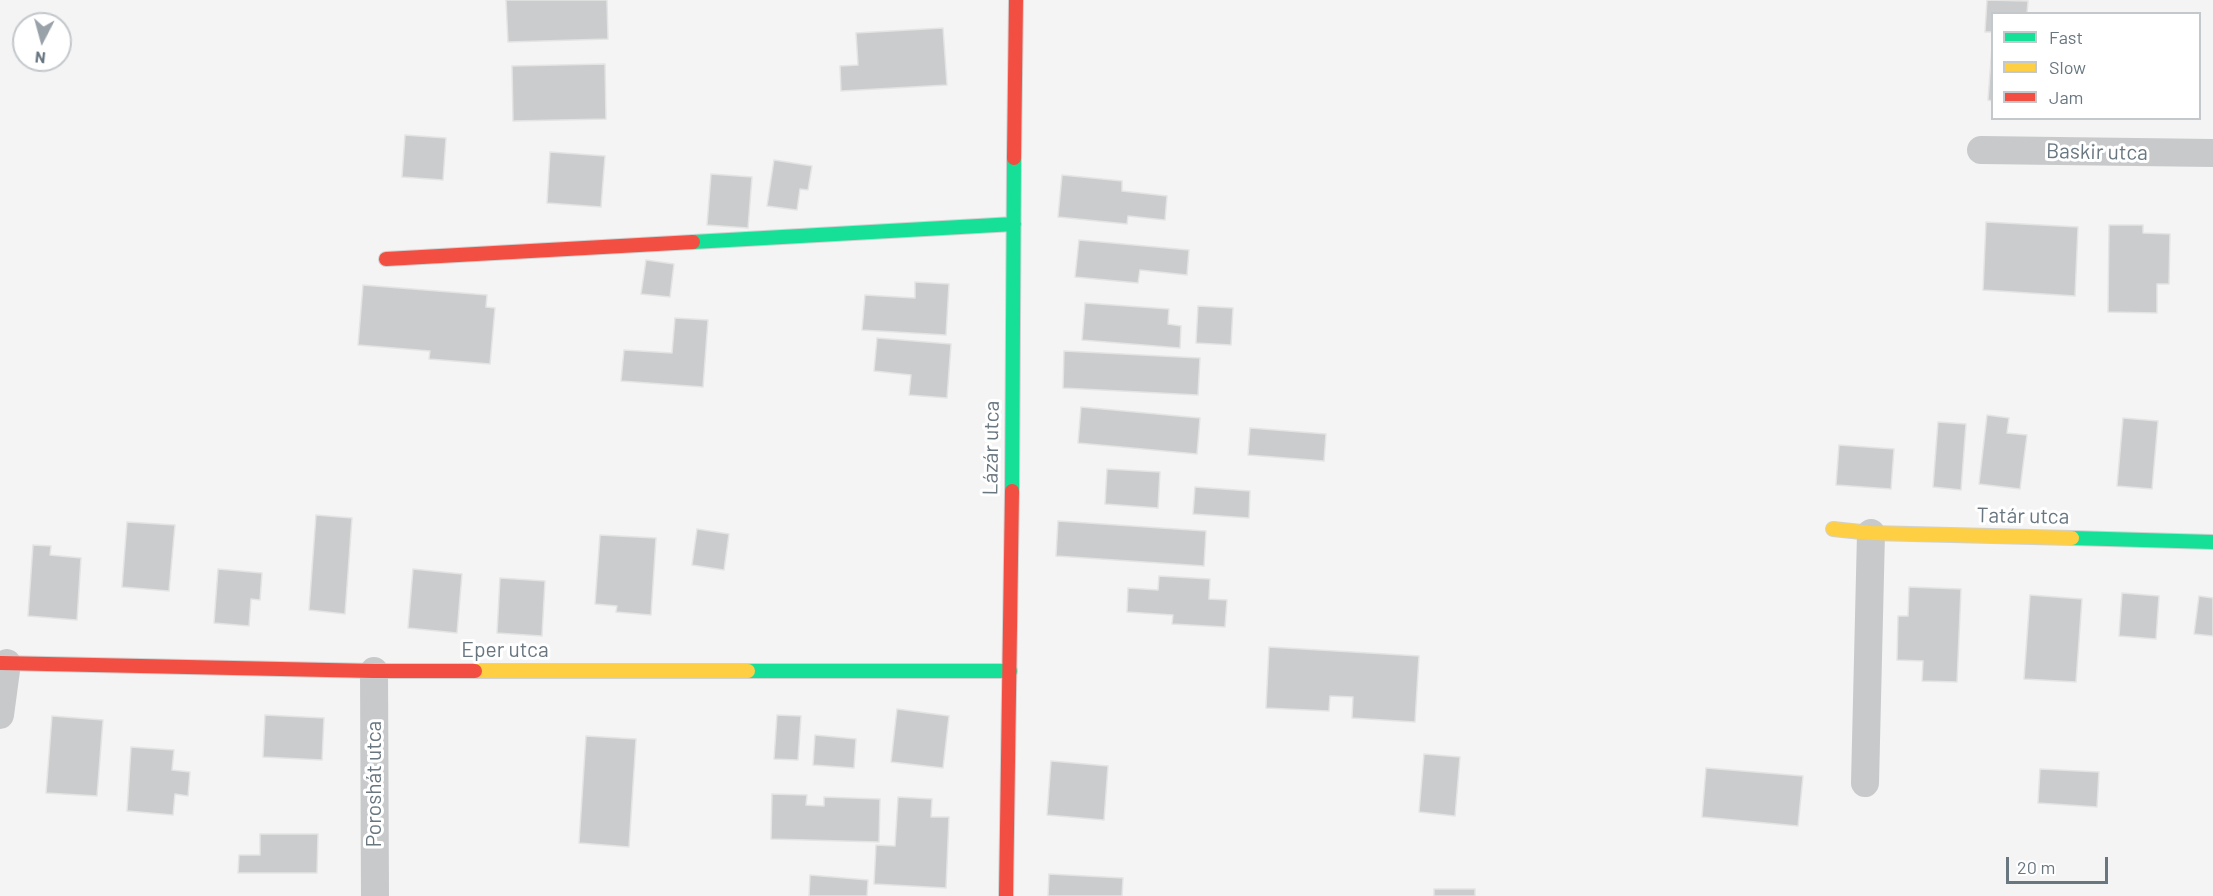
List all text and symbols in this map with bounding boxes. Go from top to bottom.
north arrow [12,12,72,72]
legend [1991,12,2201,120]
text: Fast [2049,26,2083,48]
text: N [34,48,47,68]
text: Slow [2049,56,2086,78]
text: Jam [2049,86,2083,108]
street label: Baskir utca [2046,139,2148,165]
street label: Lázár utca [978,400,1004,496]
street label: Tatár utca [1976,503,2070,529]
street label: Eper utca [461,637,549,663]
street label: Poroshát utca [361,721,387,847]
scale bar [2009,845,2111,883]
text: 20 m [2017,856,2055,878]

